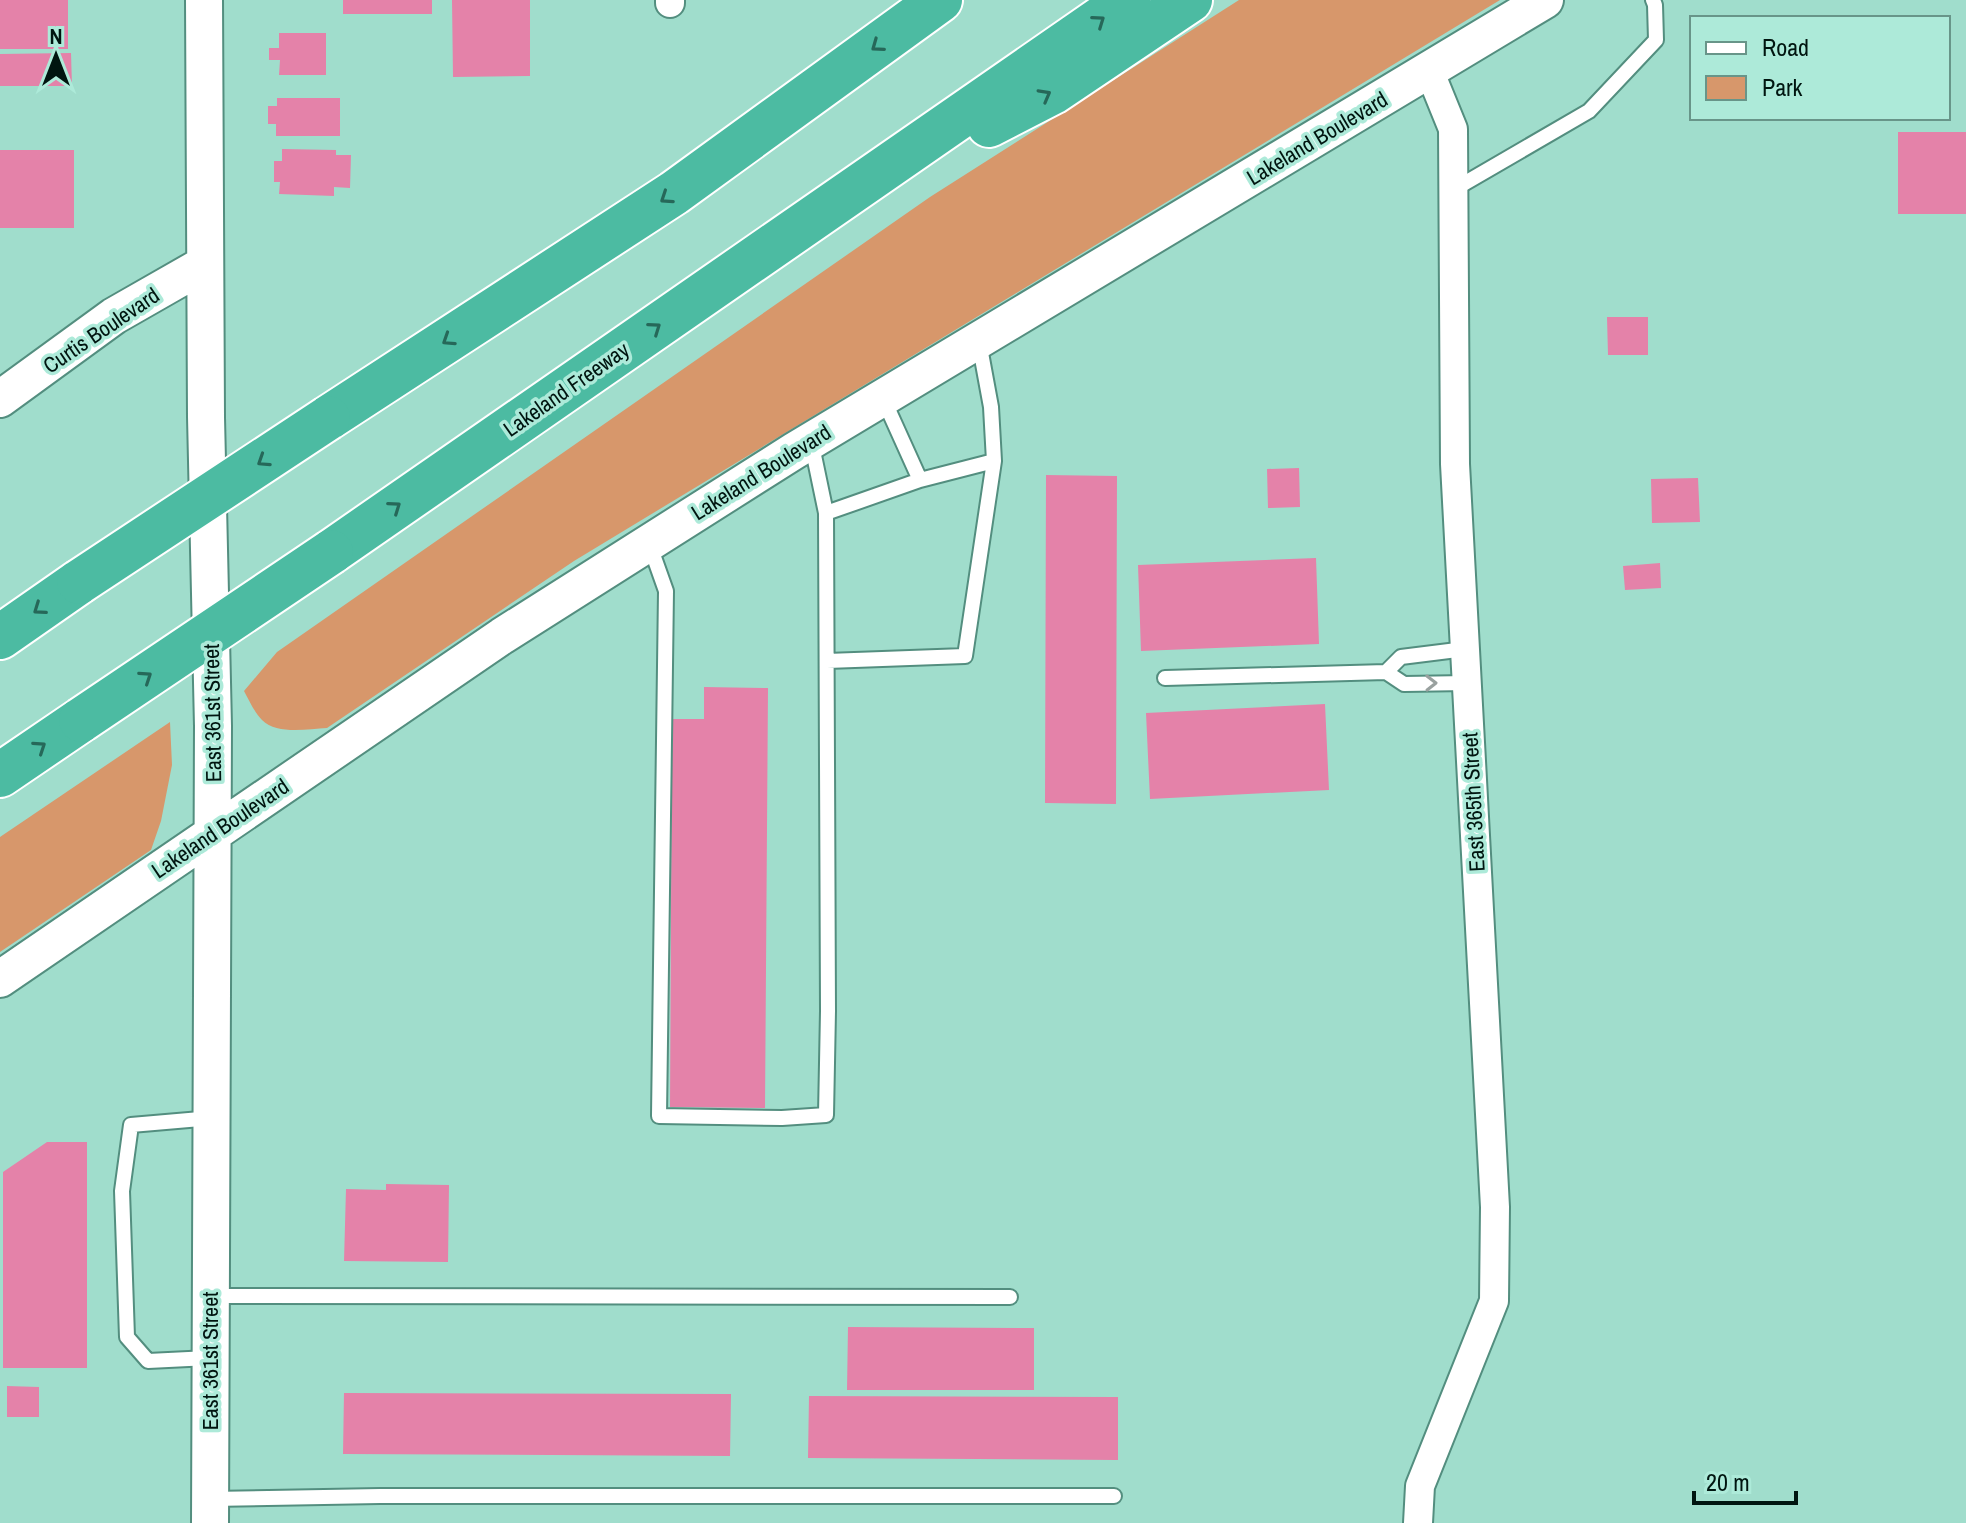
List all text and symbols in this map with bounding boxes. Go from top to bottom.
north arrow [16,16,96,96]
one-way arrow [1090,16,1104,31]
legend [1690,16,1950,120]
text: N [49,21,63,51]
text: Road [1762,31,1809,63]
one-way arrow [871,36,886,51]
text: Park [1762,71,1803,103]
street label: Lakeland Boulevard [1241,84,1393,192]
one-way arrow [1037,89,1051,105]
one-way arrow [660,188,675,203]
street label: Curtis Boulevard [37,280,165,380]
one-way arrow [646,323,660,338]
one-way arrow [442,330,457,345]
street label: Lakeland Freeway [497,334,635,444]
street label: Lakeland Boulevard [685,417,837,527]
one-way arrow [257,451,271,466]
one-way arrow [386,502,400,517]
one-way arrow [34,599,48,614]
street label: East 361st Street [196,644,228,782]
one-way arrow [137,671,151,686]
one-way arrow [1425,674,1438,692]
street label: East 365th Street [1454,732,1492,872]
one-way arrow [32,742,46,757]
street label: Lakeland Boulevard [146,771,294,885]
street label: East 361st Street [195,1292,225,1430]
scale bar [1694,1455,1796,1505]
text: 20 m [1706,1466,1750,1498]

